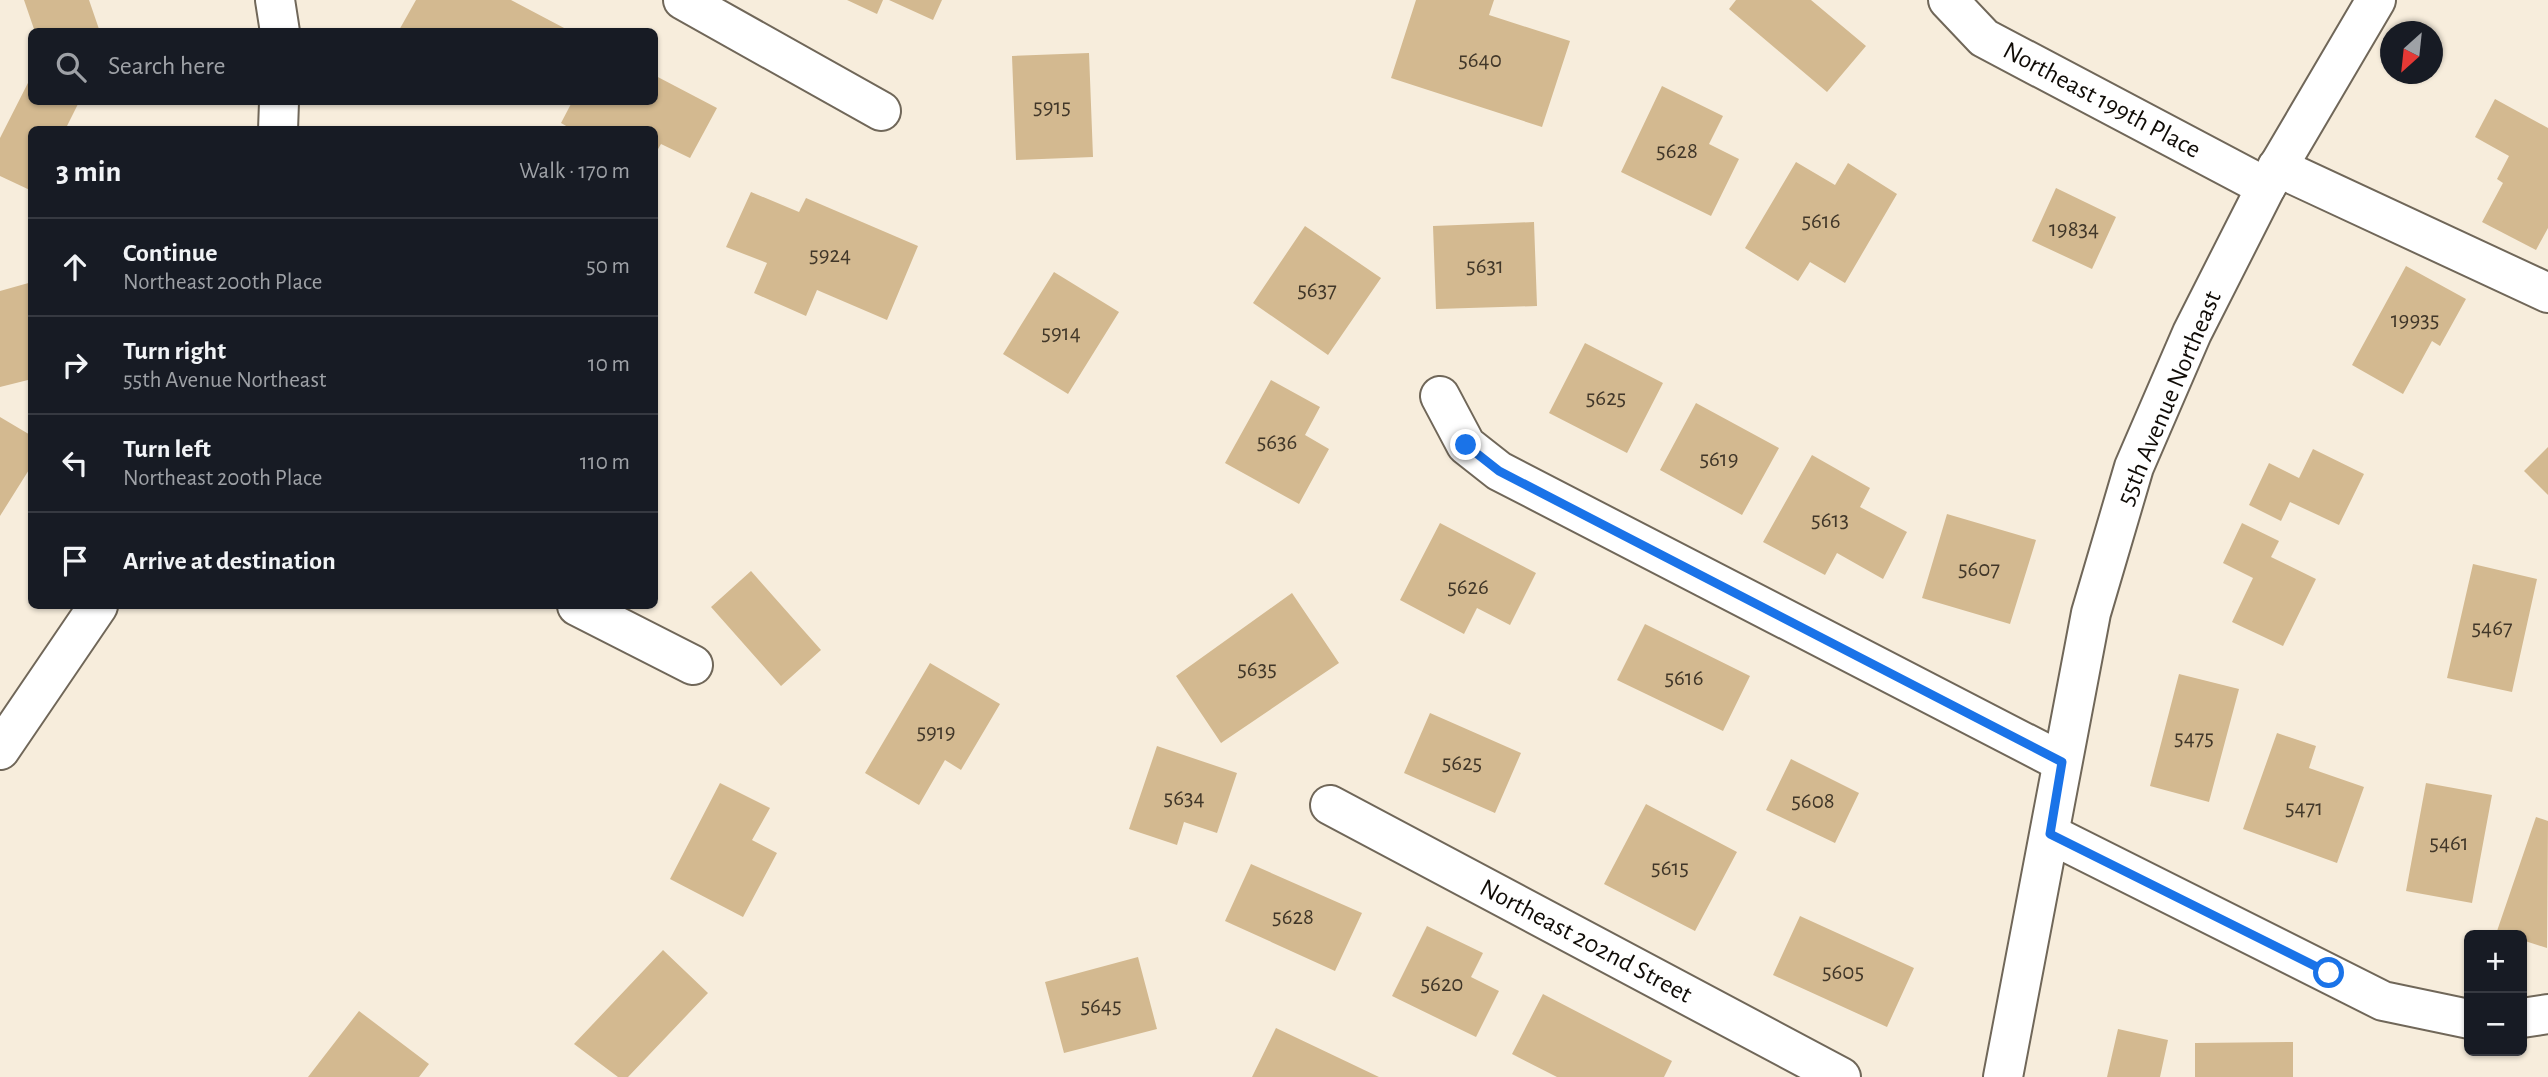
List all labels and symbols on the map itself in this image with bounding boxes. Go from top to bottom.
north arrow [2380,21,2443,84]
street label: Northeast 199th Place [1999,37,2205,163]
house number: 5640 [1458,49,1502,72]
house number: 5915 [1033,96,1071,119]
house number: 5628 [1656,140,1698,163]
house number: 5616 [1801,210,1841,233]
house number: 19834 [2049,218,2099,241]
house number: 5924 [809,244,851,267]
house number: 5631 [1466,255,1504,278]
house number: 5637 [1297,279,1337,302]
street label: 55th Avenue Northeast [2112,287,2226,509]
house number: 19935 [2391,309,2439,332]
house number: 5914 [1041,322,1081,345]
house number: 5625 [1586,387,1626,410]
route end [1450,429,1481,460]
house number: 5636 [1257,431,1297,454]
house number: 5619 [1699,448,1739,471]
house number: 5613 [1811,509,1849,532]
house number: 5607 [1958,558,2000,581]
house number: 5626 [1447,576,1489,599]
house number: 5467 [2471,617,2513,640]
house number: 5635 [1237,658,1277,681]
house number: 5616 [1664,667,1704,690]
house number: 5919 [916,721,956,744]
house number: 5475 [2174,727,2214,750]
house number: 5625 [1442,752,1482,775]
house number: 5634 [1164,787,1204,810]
house number: 5608 [1791,790,1835,813]
house number: 5471 [2285,797,2323,820]
house number: 5461 [2429,832,2469,855]
house number: 5615 [1651,857,1689,880]
street label: Northeast 202nd Street [1476,874,1696,1008]
house number: 5628 [1272,906,1314,929]
route start [2313,957,2344,988]
house number: 5605 [1822,961,1864,984]
house number: 5620 [1420,973,1464,996]
house number: 5645 [1080,995,1122,1018]

